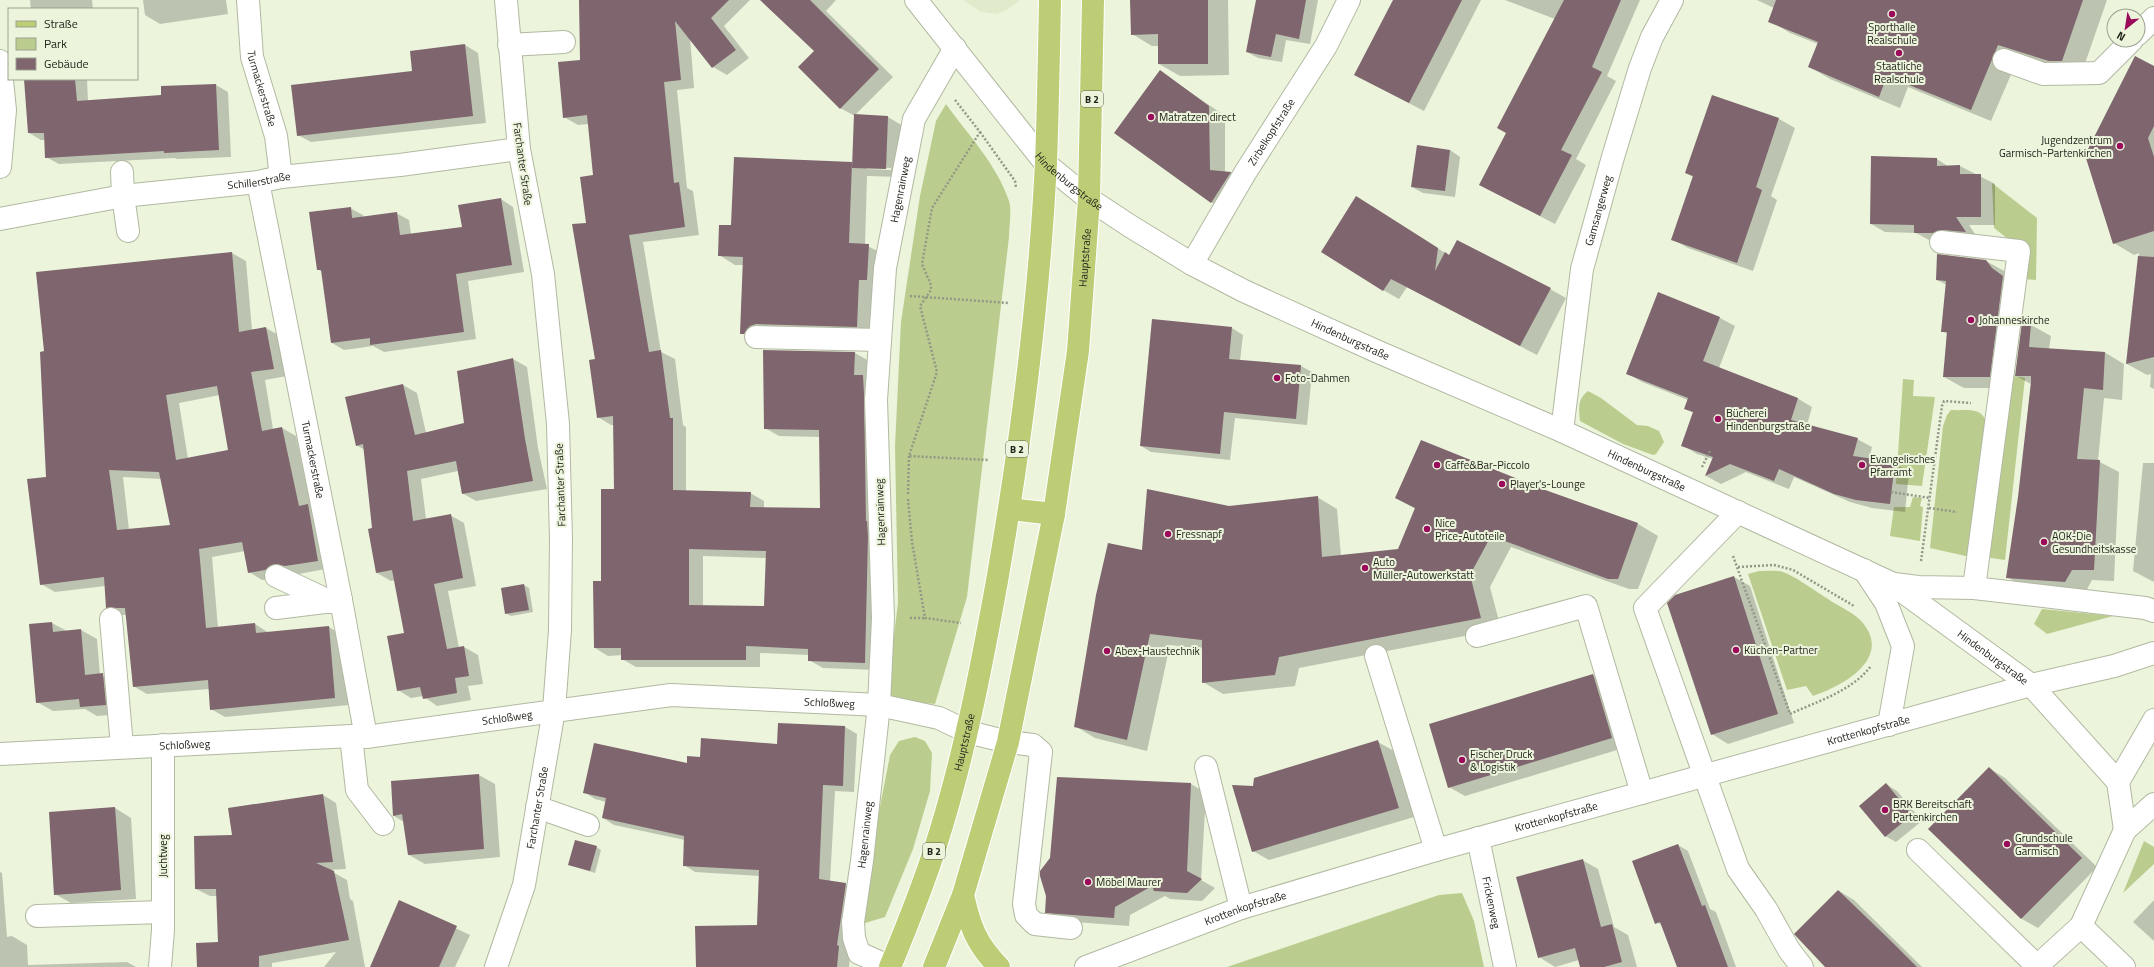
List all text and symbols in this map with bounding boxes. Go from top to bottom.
legend [8,8,138,80]
north arrow [2106,8,2146,48]
marker: Sporthalle Realschule [1887,9,1897,19]
text: Straße [44,14,78,33]
place label: Sporthalle Realschule [1867,19,1917,48]
text: N [2114,28,2128,45]
text: Park [44,34,67,53]
marker: Staatliche Realschule [1894,48,1904,58]
street label: Turmackerstraße [244,50,281,129]
text: Gebäude [44,54,89,73]
place label: Staatliche Realschule [1874,58,1924,87]
road number: B 2 [1081,91,1103,107]
street label: Zirbelkopfstraße [1244,95,1299,169]
place label: Matratzen direct [1159,109,1236,125]
marker: Matratzen direct [1146,112,1156,122]
street label: Farchanter Straße [509,122,537,207]
place label: Jugendzentrum Garmisch-Partenkirchen [1999,132,2112,161]
marker: Jugendzentrum Garmisch-Partenkirchen [2115,141,2125,151]
street label: Hindenburgstraße [1031,148,1107,214]
street label: Hagenrainweg [886,155,915,224]
street label: Schillerstraße [227,168,292,193]
street label: Gamsangerweg [1581,173,1616,248]
street label: Hauptstraße [1075,227,1095,288]
place label: Johanneskirche [1979,312,2050,328]
street label: Hindenburgstraße [1309,315,1392,364]
marker: Johanneskirche [1966,315,1976,325]
place label: Foto-Dahmen [1285,370,1350,386]
marker: Foto-Dahmen [1272,373,1282,383]
place label: Bücherei Hindenburgstraße [1726,405,1811,434]
marker: Bücherei Hindenburgstraße [1713,414,1723,424]
street label: Turmackerstraße [298,419,329,500]
road number: B 2 [1006,441,1028,457]
street label: Farchanter Straße [551,443,569,527]
street label: Hindenburgstraße [1605,445,1689,495]
place label: Evangelisches Pfarramt [1870,451,1935,480]
place label: Caffe&Bar-Piccolo [1445,457,1530,473]
marker: Caffe&Bar-Piccolo [1432,460,1442,470]
marker: Evangelisches Pfarramt [1857,460,1867,470]
place label: Player's-Lounge [1510,476,1586,492]
street label: Hagenrainweg [871,478,889,546]
marker: Player's-Lounge [1497,479,1507,489]
place label: Nice Price-Autoteile [1435,515,1505,544]
marker: Nice Price-Autoteile [1422,524,1432,534]
place label: Fressnapf [1176,526,1222,542]
place label: AOK-Die Gesundheitskasse [2052,528,2137,557]
marker: Fressnapf [1163,529,1173,539]
marker: AOK-Die Gesundheitskasse [2039,537,2049,547]
place label: Auto Müller-Autowerkstatt [1373,554,1474,583]
marker: Auto Müller-Autowerkstatt [1360,563,1370,573]
street label: Hindenburgstraße [1954,626,2032,689]
place label: Küchen-Partner [1744,642,1818,658]
place label: Abex-Haustechnik [1115,643,1201,659]
marker: Küchen-Partner [1731,645,1741,655]
marker: Abex-Haustechnik [1102,646,1112,656]
street label: Schloßweg [804,693,856,712]
street label: Schloßweg [481,706,534,729]
street label: Krottenkopfstraße [1825,711,1912,749]
street label: Hauptstraße [950,712,979,773]
street label: Schloßweg [159,735,211,754]
place label: Fischer Druck & Logistik [1470,746,1533,775]
marker: Fischer Druck & Logistik [1457,755,1467,765]
street label: Farchanter Straße [522,765,552,850]
place label: BRK Bereitschaft Partenkirchen [1893,796,1972,825]
street label: Krottenkopfstraße [1513,797,1600,836]
street label: Hagenrainweg [853,800,877,869]
marker: BRK Bereitschaft Partenkirchen [1880,805,1890,815]
place label: Grundschule Garmisch [2015,830,2073,859]
street label: Juchtweg [155,834,171,878]
marker: Grundschule Garmisch [2002,839,2012,849]
road number: B 2 [923,843,945,859]
place label: Möbel Maurer [1096,874,1161,890]
street label: Frickenweg [1478,875,1505,930]
marker: Möbel Maurer [1083,877,1093,887]
street label: Krottenkopfstraße [1202,887,1289,929]

